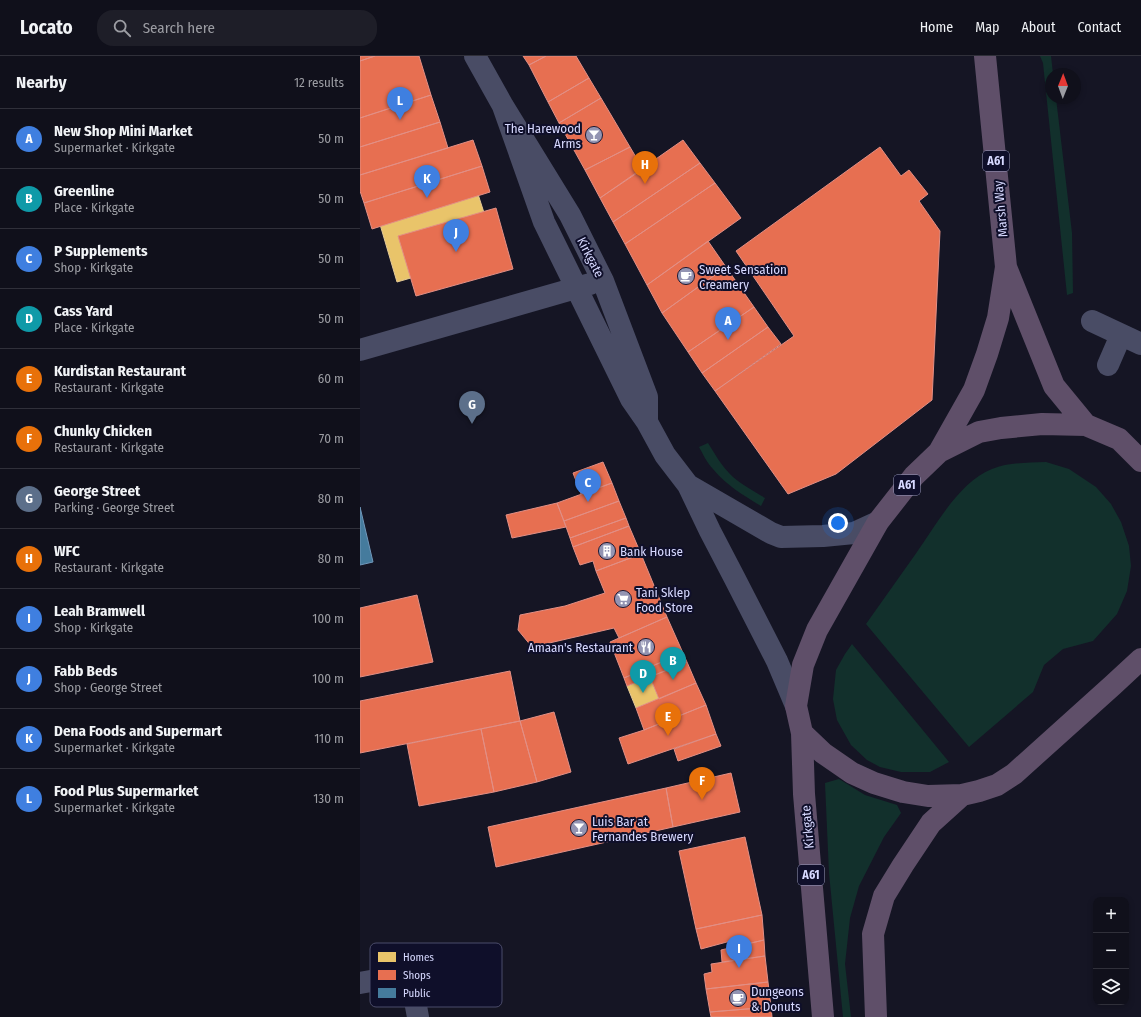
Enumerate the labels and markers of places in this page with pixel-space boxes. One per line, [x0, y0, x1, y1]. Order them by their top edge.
pin: L [387, 87, 413, 120]
place label: The Harewood Arms [505, 121, 581, 151]
bar icon: The Harewood Arms [584, 125, 604, 145]
pin: H [632, 151, 658, 184]
pin: K [414, 165, 440, 198]
pin: J [443, 219, 469, 252]
place label: Sweet Sensation Creamery [699, 262, 787, 292]
cafe icon: Sweet Sensation Creamery [676, 266, 696, 286]
pin: A [715, 307, 741, 340]
pin: G [459, 391, 485, 424]
pin: C [575, 469, 601, 502]
building icon: Bank House [597, 541, 617, 561]
place label: Bank House [620, 544, 683, 559]
place label: Tani Sklep Food Store [636, 585, 693, 615]
supermarket icon: Tani Sklep Food Store [613, 589, 633, 609]
restaurant icon: Amaan's Restaurant [636, 637, 656, 657]
place label: Amaan's Restaurant [528, 640, 634, 655]
pin: B [660, 647, 686, 680]
pin: D [630, 660, 656, 693]
pin: E [655, 703, 681, 736]
pin: F [689, 767, 715, 800]
place label: Luis Bar at Fernandes Brewery [592, 814, 693, 844]
bar icon: Luis Bar at Fernandes Brewery [569, 818, 589, 838]
pin: I [726, 935, 752, 968]
place label: Dungeons & Donuts [751, 984, 804, 1014]
cafe icon: Dungeons & Donuts [728, 988, 748, 1008]

